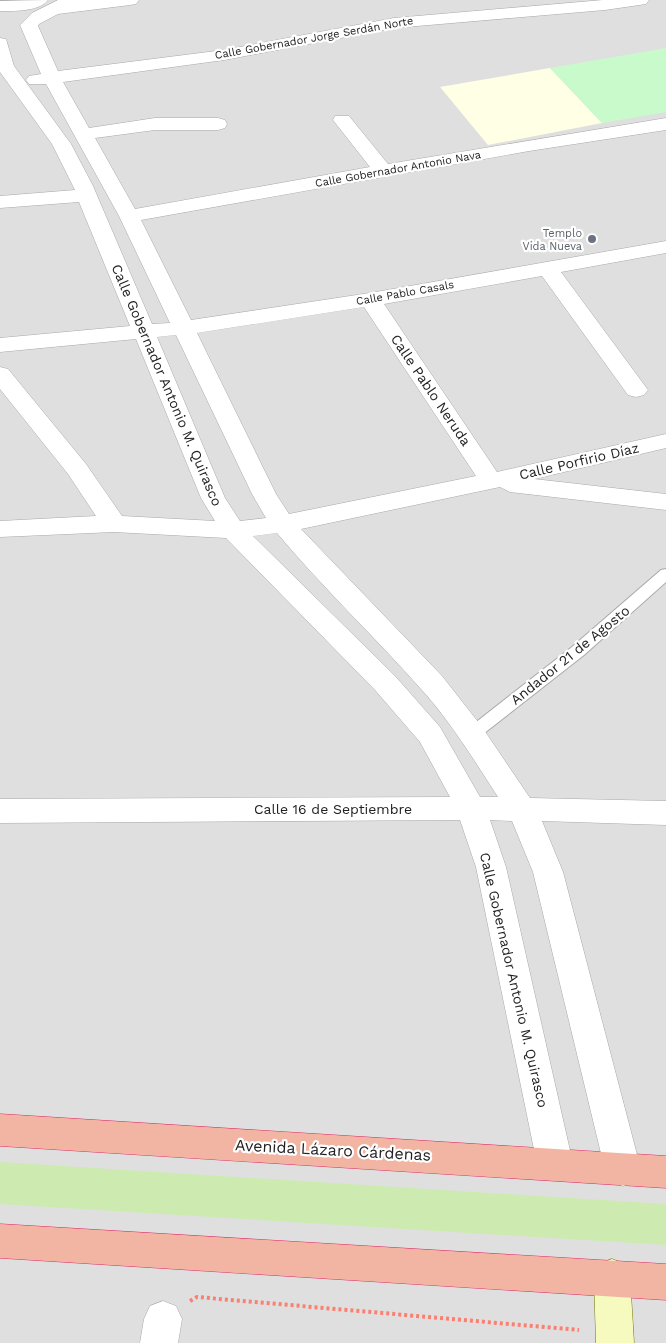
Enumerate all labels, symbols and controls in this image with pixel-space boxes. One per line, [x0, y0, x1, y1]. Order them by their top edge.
street label: Calle Gobernador Jorge Serdán Norte [214, 14, 414, 62]
street label: Calle Gobernador Antonio Nava [314, 148, 482, 190]
place label: Templo Vida Nueva [523, 227, 582, 253]
marker: Templo Vida Nueva [586, 233, 598, 245]
street label: Calle Gobernador Antonio M. Quirasco [109, 262, 225, 508]
street label: Calle Pablo Casals [355, 278, 455, 308]
street label: Calle Pablo Neruda [388, 331, 474, 449]
street label: Calle Porfirio Díaz [518, 439, 640, 483]
street label: Andador 21 de Agosto [507, 602, 633, 708]
street label: Calle 16 de Septiembre [254, 801, 412, 817]
street label: Calle Gobernador Antonio M. Quirasco [477, 851, 551, 1109]
street label: Avenida Lázaro Cárdenas [234, 1135, 432, 1165]

